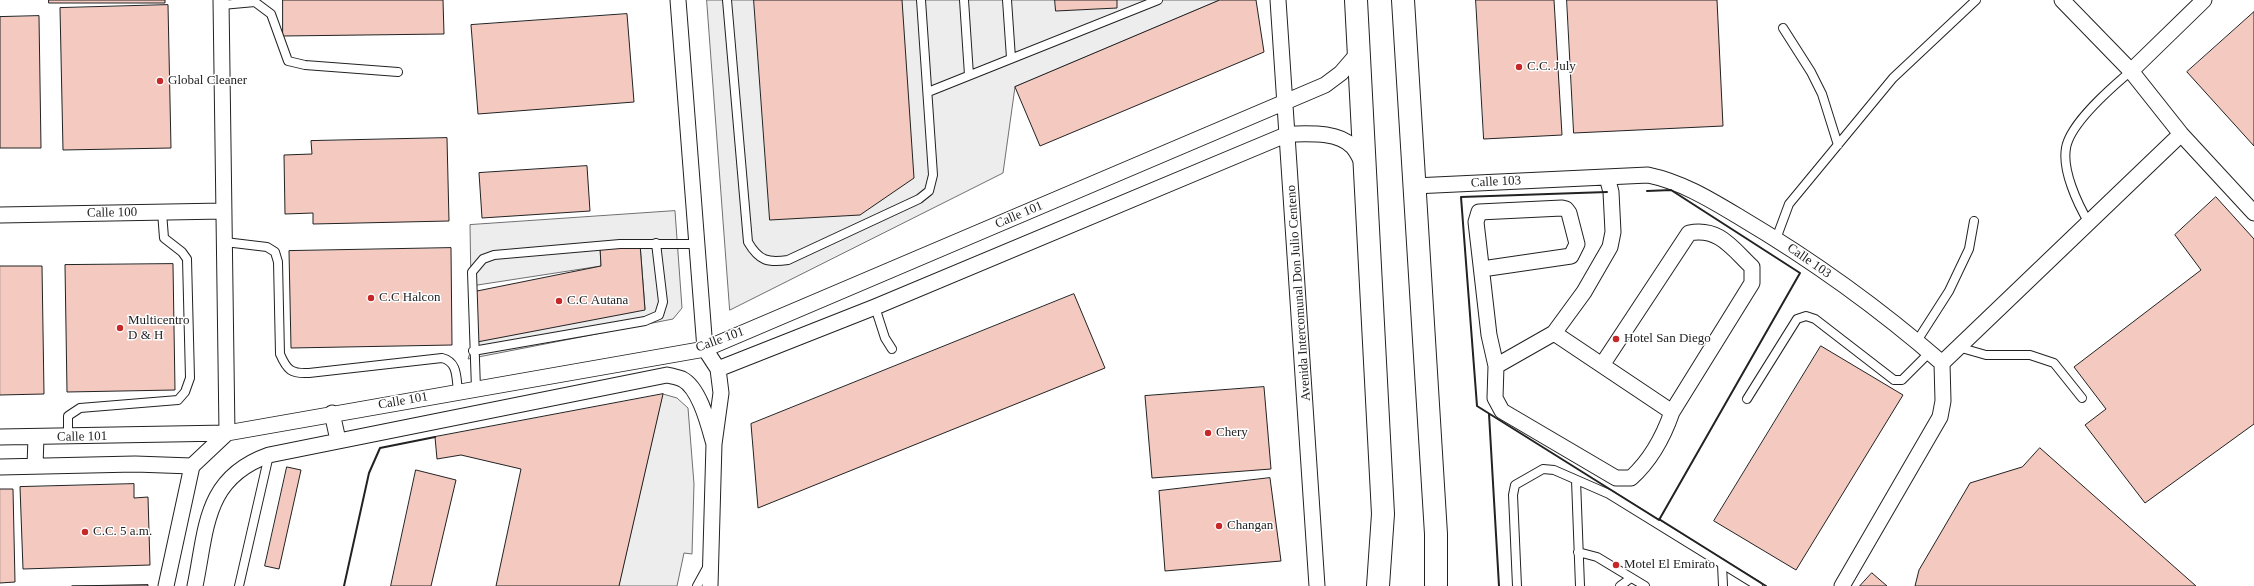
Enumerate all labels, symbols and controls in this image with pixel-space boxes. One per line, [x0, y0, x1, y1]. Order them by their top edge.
place label: C.C. July [1527, 59, 1576, 75]
marker: C.C. July [1514, 62, 1524, 72]
place label: Global Cleaner [168, 73, 247, 89]
marker: Global Cleaner [155, 76, 165, 86]
street label: Calle 103 [1471, 173, 1521, 191]
street label: Avenida Intercomunal Don Julio Centeno [1284, 185, 1314, 401]
street label: Calle 101 [993, 198, 1045, 232]
street label: Calle 100 [87, 205, 137, 221]
street label: Calle 103 [1784, 240, 1834, 282]
place label: C.C Halcon [379, 290, 440, 306]
marker: C.C Halcon [366, 293, 376, 303]
place label: C.C Autana [567, 293, 628, 309]
marker: C.C Autana [554, 296, 564, 306]
place label: Multicentro D & H [128, 313, 189, 344]
marker: Multicentro D & H [115, 323, 125, 333]
street label: Calle 101 [694, 324, 746, 356]
place label: Hotel San Diego [1624, 331, 1711, 347]
marker: Hotel San Diego [1611, 334, 1621, 344]
street label: Calle 101 [377, 389, 429, 413]
place label: Chery [1216, 425, 1248, 441]
marker: Chery [1203, 428, 1213, 438]
street label: Calle 101 [57, 429, 107, 445]
place label: Changan [1227, 518, 1273, 534]
marker: Changan [1214, 521, 1224, 531]
place label: C.C. 5 a.m. [93, 524, 152, 540]
marker: C.C. 5 a.m. [80, 527, 90, 537]
place label: Motel El Emirato [1624, 557, 1715, 573]
marker: Motel El Emirato [1611, 560, 1621, 570]

